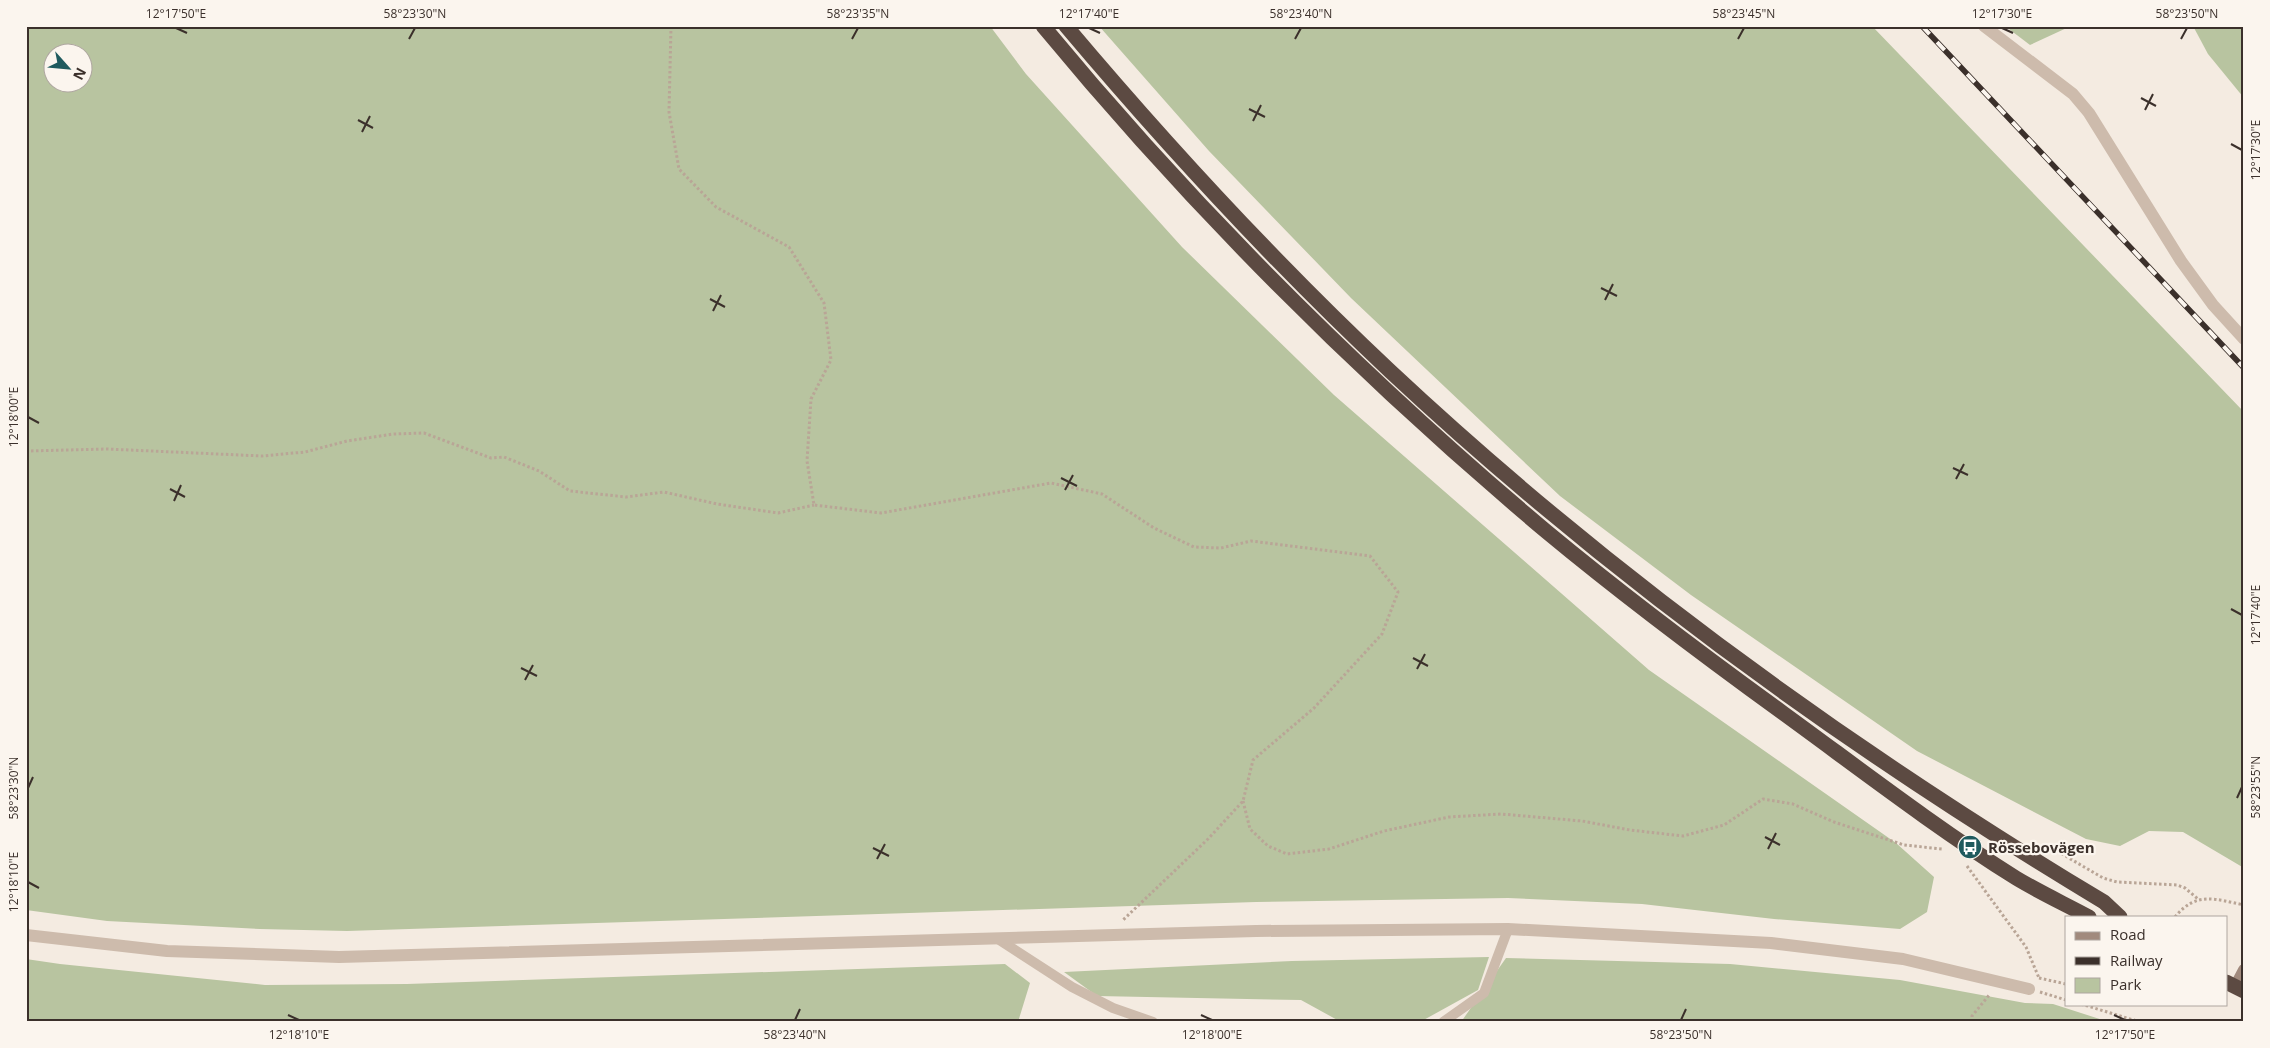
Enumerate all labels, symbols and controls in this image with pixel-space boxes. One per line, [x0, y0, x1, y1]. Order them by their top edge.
text: 12°17'50"E [146, 5, 206, 22]
text: 58°23'30"N [384, 5, 446, 22]
text: 58°23'35"N [827, 5, 889, 22]
text: 12°17'40"E [1059, 5, 1119, 22]
text: 58°23'40"N [1270, 5, 1332, 22]
text: 58°23'45"N [1713, 5, 1775, 22]
text: 12°17'30"E [1972, 5, 2032, 22]
text: 58°23'50"N [2156, 5, 2218, 22]
north arrow [42, 42, 92, 92]
text: N [69, 65, 91, 84]
text: 12°17'30"E [2247, 120, 2264, 180]
text: 12°18'00"E [5, 387, 22, 447]
text: 12°17'40"E [2247, 585, 2264, 645]
text: 58°23'55"N [2247, 756, 2264, 818]
text: 58°23'30"N [5, 757, 22, 819]
bus stop icon: Rössebovägen [1957, 834, 1983, 860]
place label: Rössebovägen [1988, 837, 2095, 857]
text: 12°18'10"E [5, 852, 22, 912]
legend [2065, 916, 2228, 1006]
text: Road [2110, 924, 2146, 944]
text: Railway [2110, 950, 2163, 970]
text: Park [2110, 974, 2141, 994]
text: 12°18'10"E [269, 1026, 329, 1043]
text: 58°23'40"N [764, 1026, 826, 1043]
text: 12°18'00"E [1182, 1026, 1242, 1043]
text: 58°23'50"N [1650, 1026, 1712, 1043]
text: 12°17'50"E [2095, 1026, 2155, 1043]

